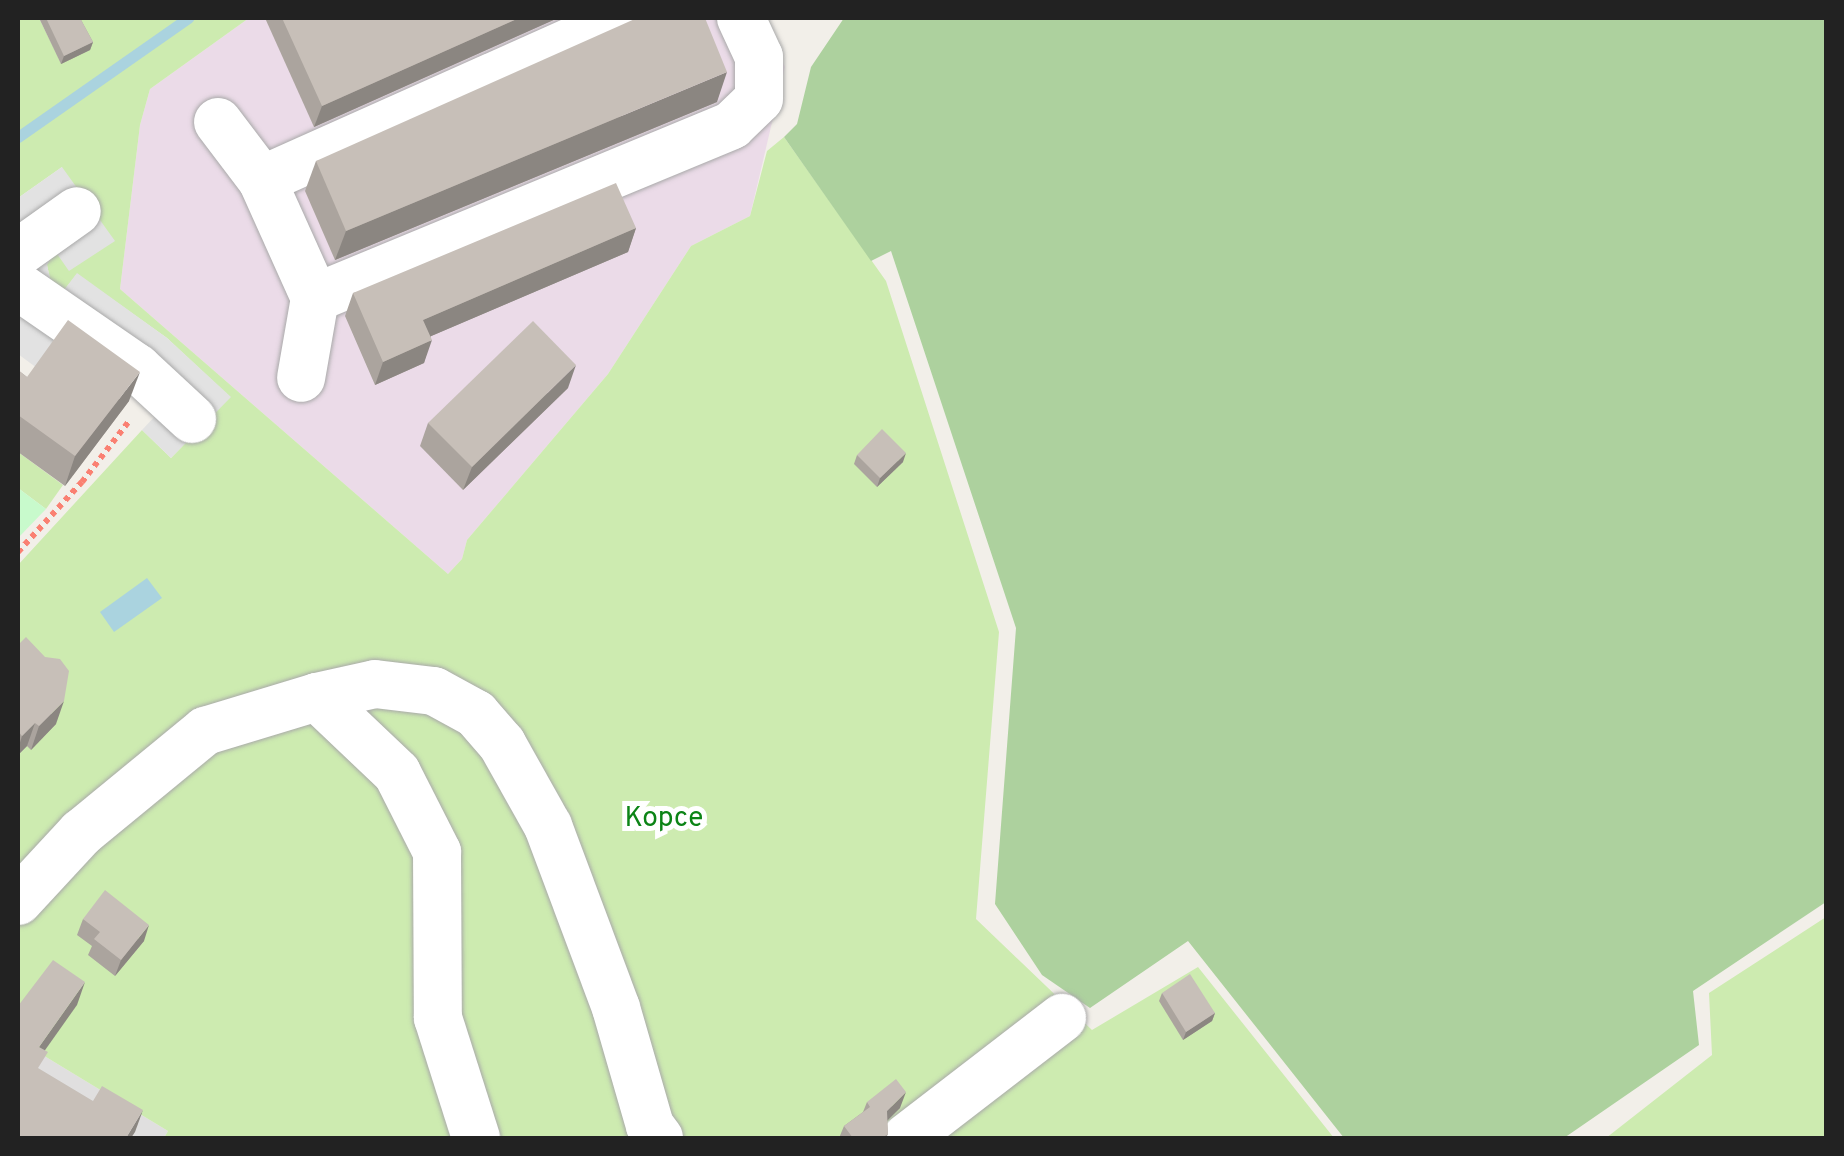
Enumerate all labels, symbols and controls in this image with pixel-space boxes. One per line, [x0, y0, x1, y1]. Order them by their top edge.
park label: Kopce [625, 802, 703, 836]

